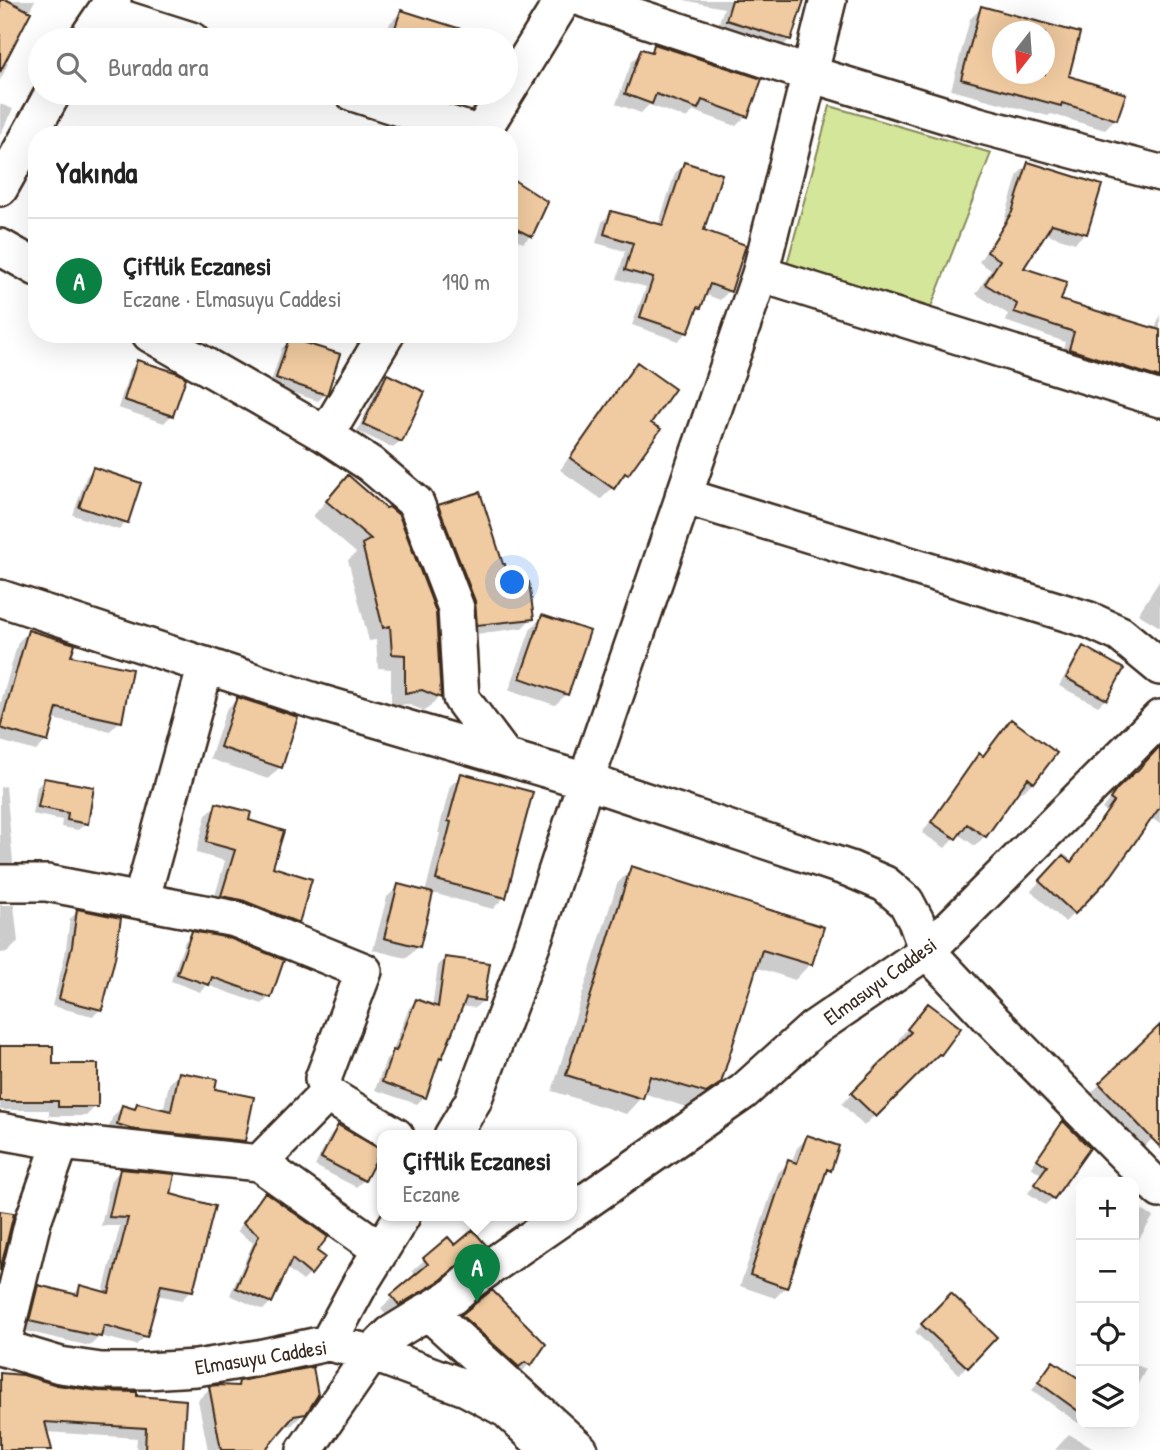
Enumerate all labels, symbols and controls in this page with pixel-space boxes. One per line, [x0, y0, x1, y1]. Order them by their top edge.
north arrow [992, 21, 1055, 84]
search box [28, 28, 518, 105]
icon: search [52, 48, 90, 86]
text: Burada ara [108, 49, 209, 84]
text: Yakında [56, 152, 137, 192]
text: Çiftlik Eczanesi [123, 248, 272, 283]
text: A [73, 266, 85, 297]
text: 190 m [442, 266, 490, 297]
text: Eczane · Elmasuyu Caddesi [123, 283, 342, 314]
your location [495, 565, 529, 599]
street label: Elmasuyu Caddesi [818, 930, 942, 1032]
popup [377, 1130, 577, 1221]
text: Çiftlik Eczanesi [403, 1143, 551, 1178]
map controls [1076, 1177, 1139, 1429]
button: + [1076, 1177, 1139, 1240]
text: Eczane [403, 1178, 460, 1209]
button: − [1076, 1240, 1139, 1303]
pin: A [454, 1244, 500, 1302]
button: locate [1076, 1303, 1139, 1366]
street label: Elmasuyu Caddesi [193, 1332, 329, 1382]
button: layers [1076, 1366, 1139, 1429]

